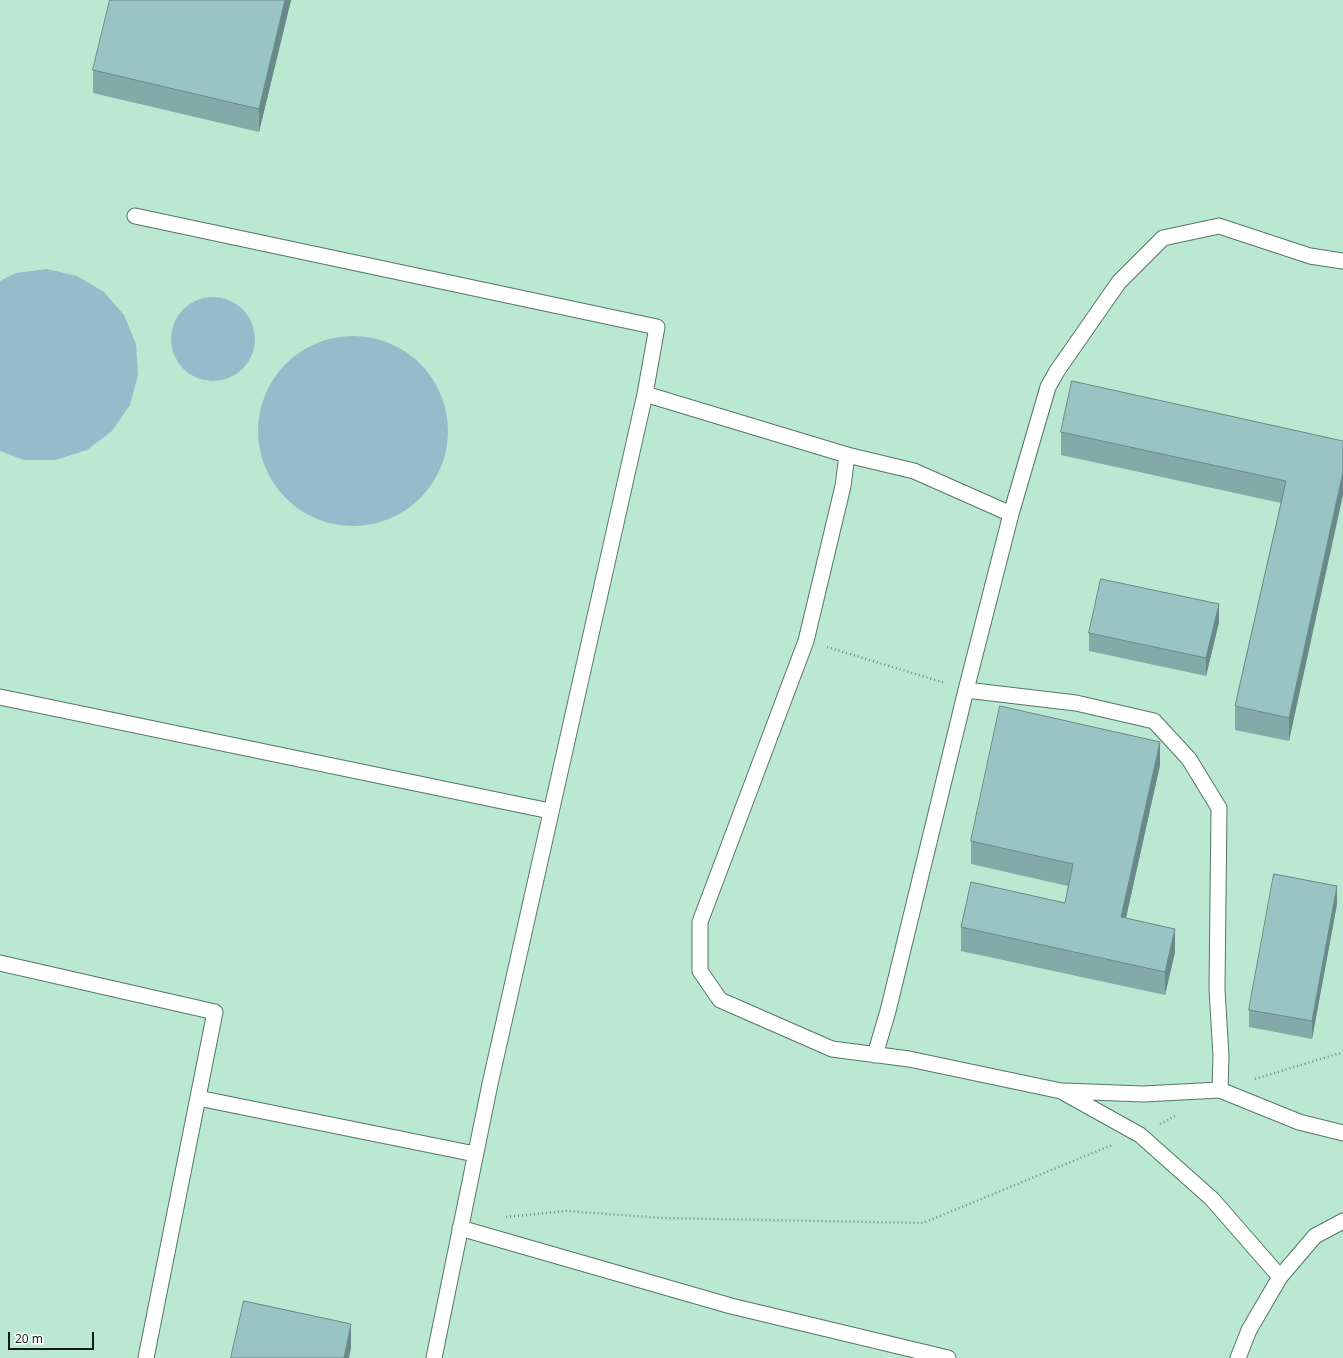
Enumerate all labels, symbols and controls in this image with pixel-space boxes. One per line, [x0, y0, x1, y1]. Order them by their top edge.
scale bar [10, 1324, 96, 1350]
text: 20 m [15, 1330, 43, 1347]

